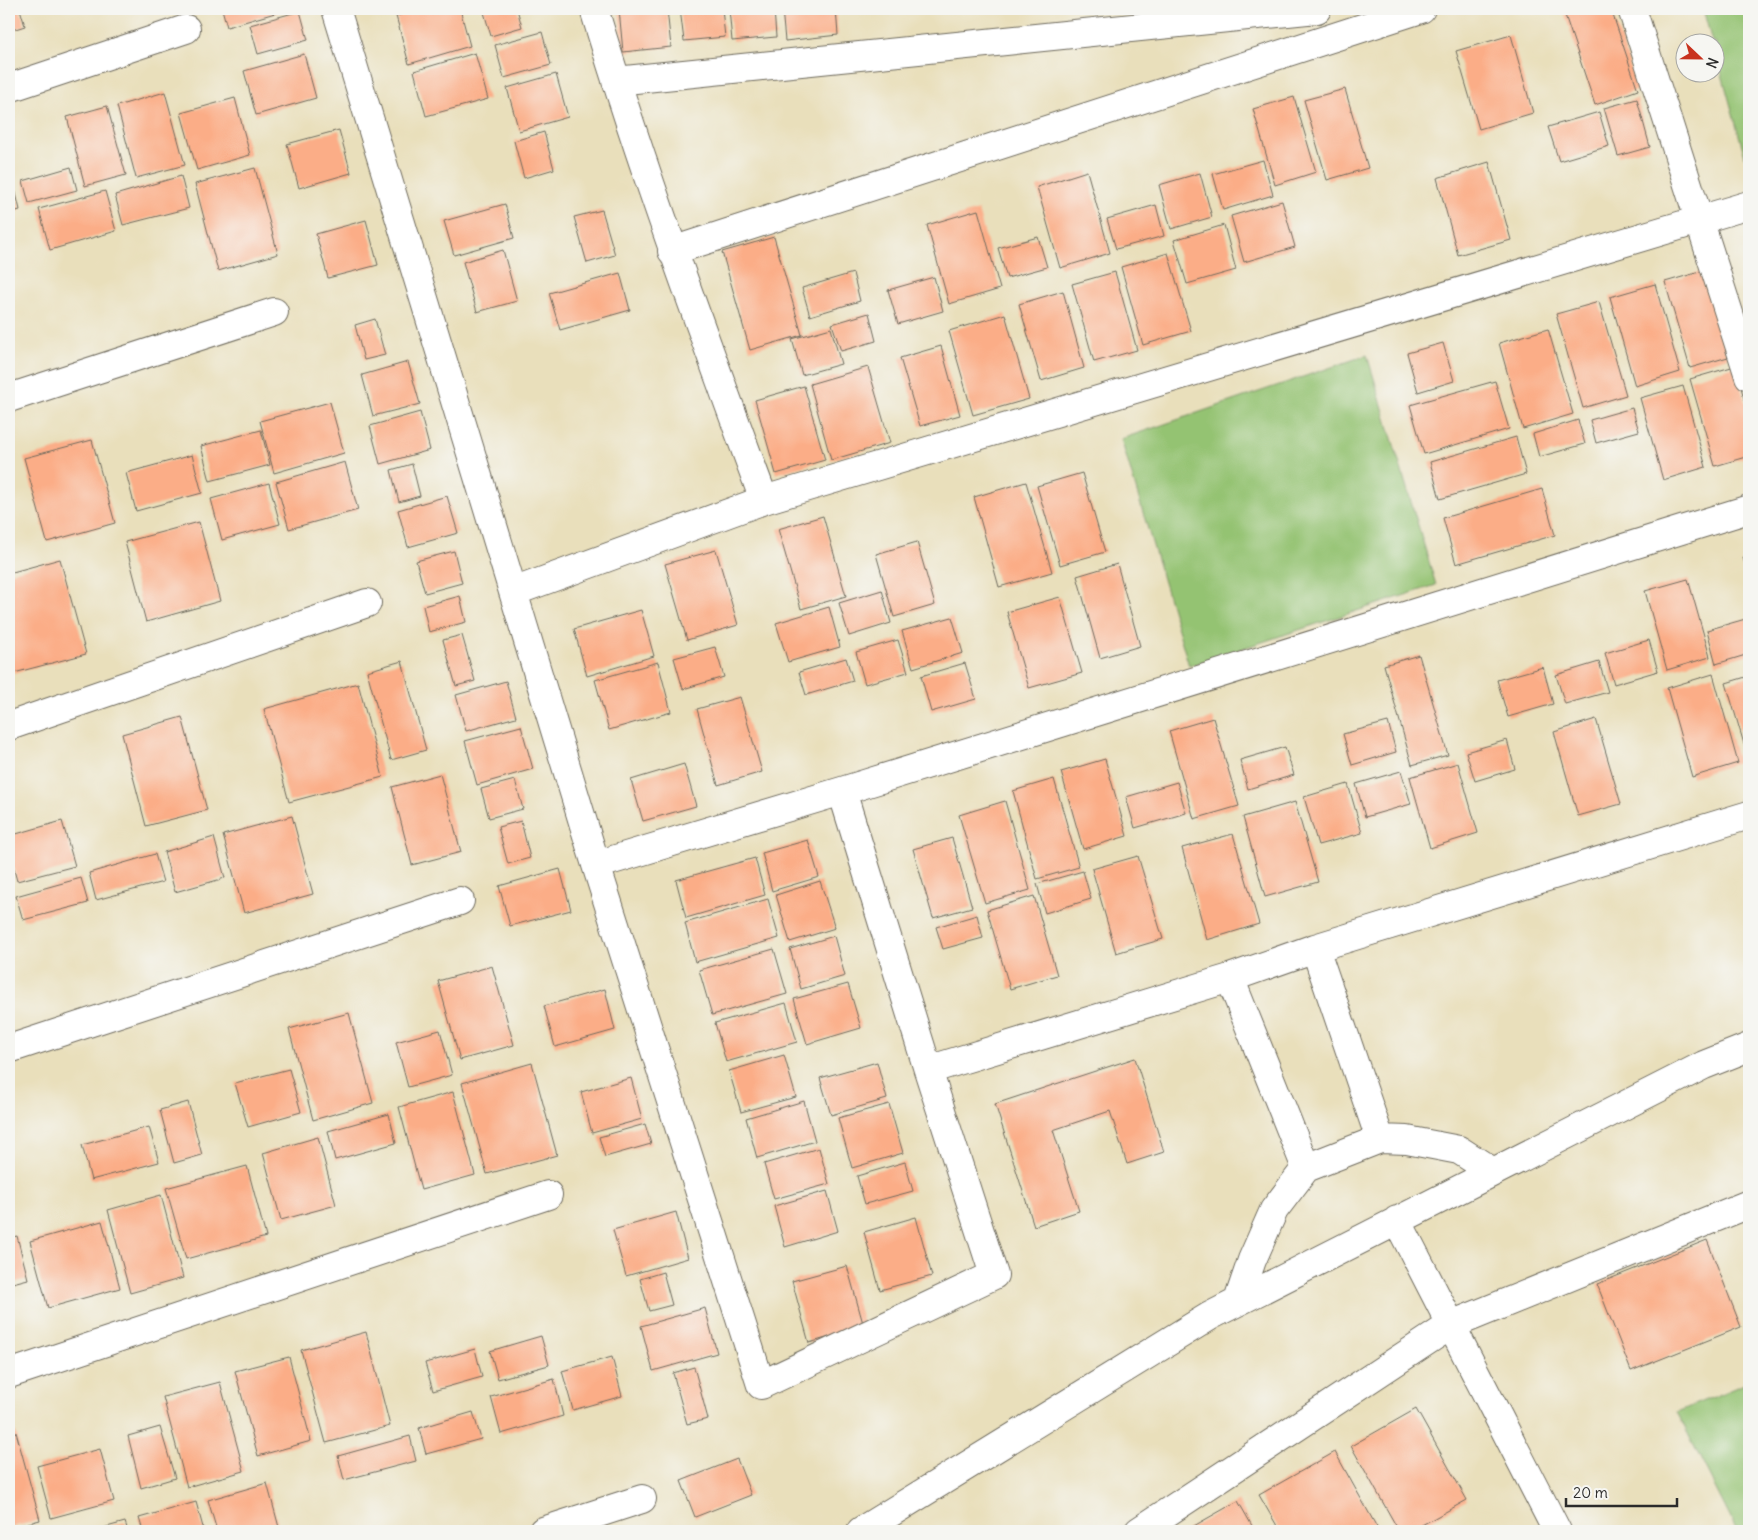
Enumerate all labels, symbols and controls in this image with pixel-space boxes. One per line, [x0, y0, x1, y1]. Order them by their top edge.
north arrow [1676, 32, 1726, 82]
text: N [1702, 55, 1722, 71]
scale bar [1566, 1475, 1677, 1507]
text: 20 m [1573, 1483, 1608, 1502]

